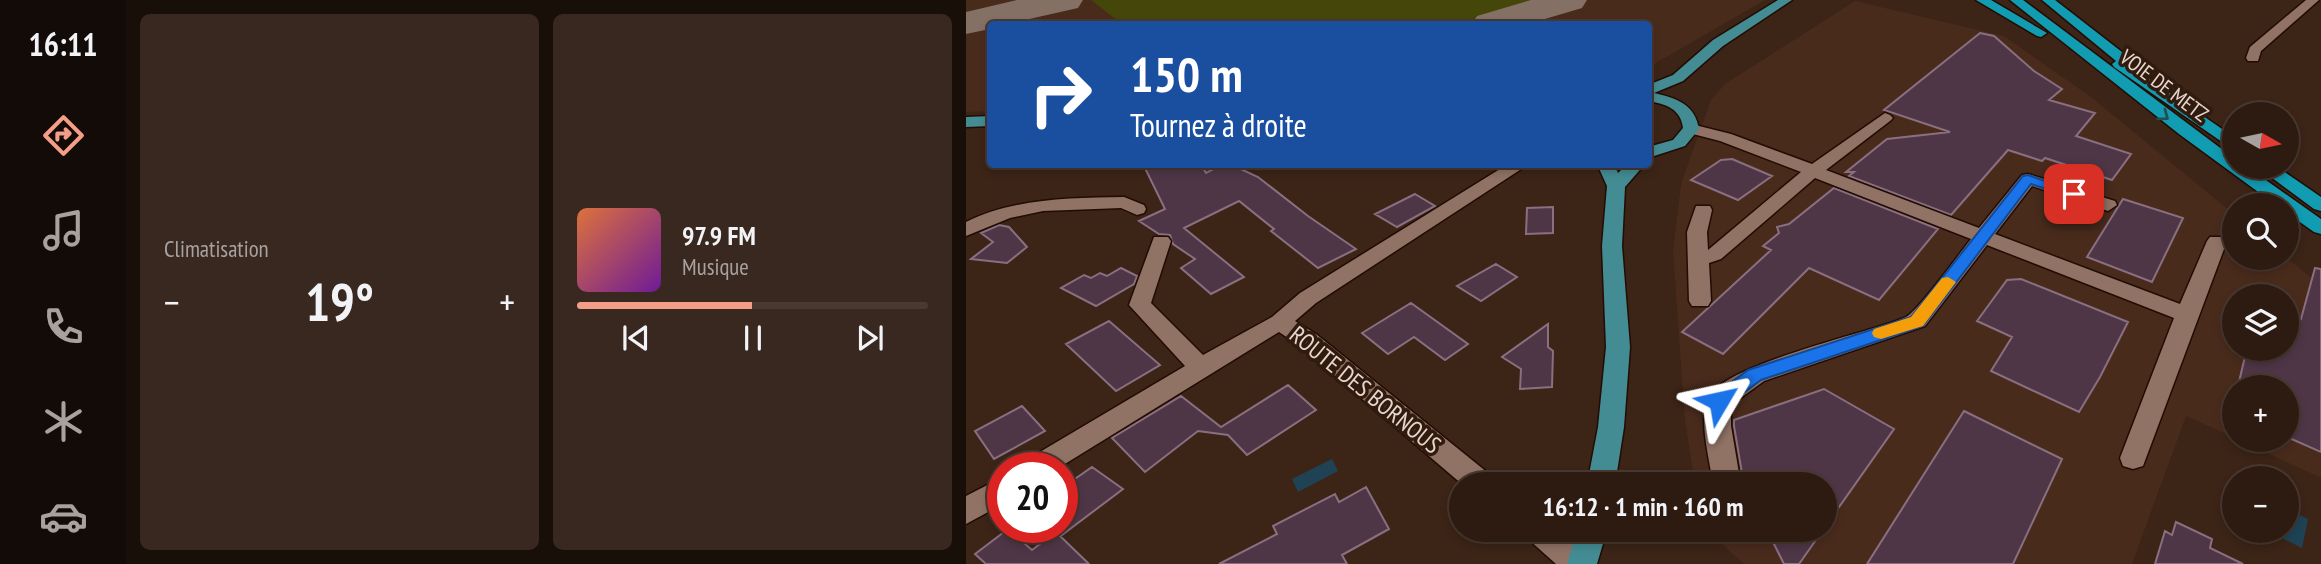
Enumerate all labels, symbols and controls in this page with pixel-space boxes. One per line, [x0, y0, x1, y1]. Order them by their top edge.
text: 16:11 [28, 23, 98, 65]
text: 150 m [1130, 42, 1243, 106]
street label: VOIE DE METZ [2114, 43, 2214, 128]
icon: right [1015, 49, 1106, 140]
north arrow [2222, 102, 2300, 178]
map controls [2222, 102, 2299, 543]
text: Tournez à droite [1130, 104, 1307, 146]
one-way arrow [2156, 107, 2169, 120]
icon: directions [39, 111, 88, 160]
pin [2044, 164, 2104, 224]
icon: arrive [2055, 175, 2093, 213]
button: search [2222, 193, 2299, 270]
icon: music [39, 206, 88, 255]
text: 97.9 FM [682, 219, 756, 252]
text: Climatisation [164, 234, 269, 263]
text: Musique [682, 252, 749, 281]
text: 19° [305, 268, 374, 335]
text: − [164, 277, 180, 326]
text: + [499, 277, 515, 326]
button: layers [2222, 284, 2299, 361]
icon: phone [39, 302, 88, 351]
icon: previous [617, 319, 655, 357]
icon: pause [734, 319, 772, 357]
icon: next [851, 319, 889, 357]
street label: ROUTE DES BORNOUS [1283, 319, 1447, 460]
position arrow [1682, 364, 1756, 438]
button: + [2222, 375, 2299, 452]
icon: climate [39, 397, 88, 446]
speed limit sign: 20 [987, 452, 1078, 543]
button: − [2222, 466, 2299, 543]
text: 16:12 · 1 min · 160 m [1543, 490, 1743, 523]
icon: car [39, 492, 88, 541]

